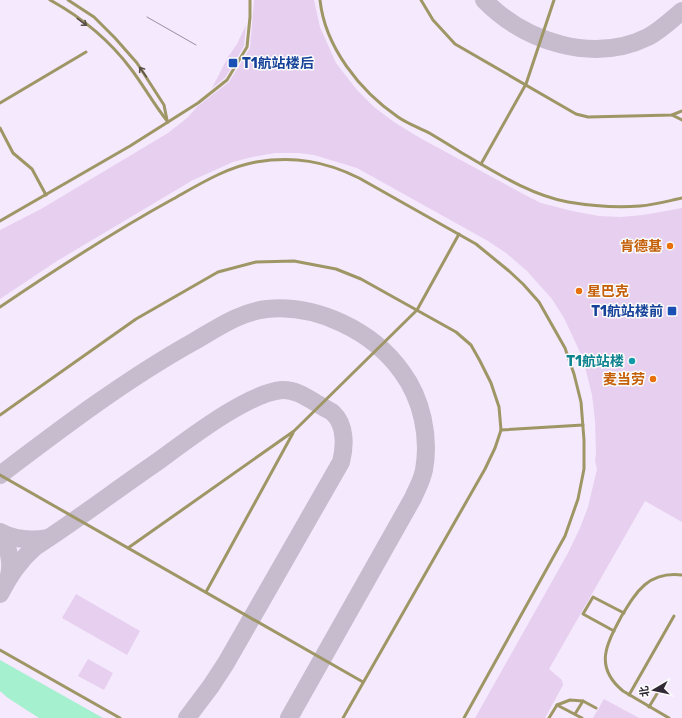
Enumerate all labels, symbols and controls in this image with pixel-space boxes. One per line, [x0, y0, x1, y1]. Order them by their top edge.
one-way arrow [77, 17, 88, 26]
place label: T1航站楼后 [242, 55, 314, 72]
marker: T1航站楼后 [227, 57, 239, 69]
one-way arrow [139, 67, 147, 78]
place label: 肯德基 [620, 238, 662, 255]
marker: 肯德基 [665, 241, 675, 251]
place label: 星巴克 [587, 283, 629, 300]
marker: 星巴克 [574, 286, 584, 296]
place label: T1航站楼前 [591, 303, 663, 320]
marker: T1航站楼前 [666, 305, 678, 317]
place label: T1航站楼 [566, 353, 624, 370]
marker: T1航站楼 [627, 356, 637, 366]
place label: 麦当劳 [603, 371, 645, 388]
marker: 麦当劳 [648, 374, 658, 384]
north arrow [634, 670, 674, 710]
text: 北 [637, 685, 652, 698]

